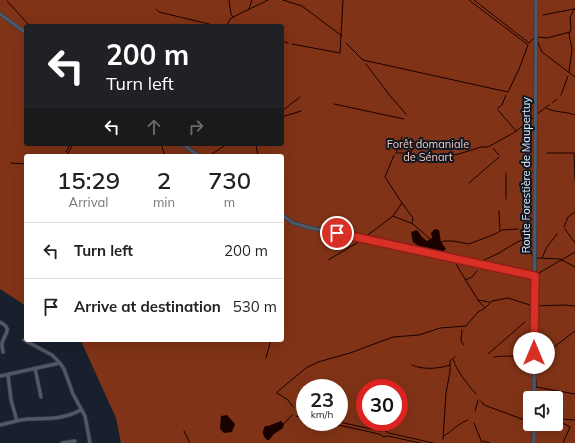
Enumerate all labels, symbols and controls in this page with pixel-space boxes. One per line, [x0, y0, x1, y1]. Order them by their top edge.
text: 200 m [106, 37, 189, 72]
icon: left [40, 40, 92, 92]
text: Turn left [106, 72, 174, 95]
street label: Route Forestière de Maupertuy [519, 97, 533, 253]
icon: left [101, 116, 123, 138]
icon: ahead [143, 116, 165, 138]
icon: right [185, 116, 207, 138]
park label: Forêt domaniale de Sénart [387, 137, 469, 164]
text: 15:29 [57, 165, 120, 195]
text: 2 [157, 165, 171, 195]
text: 730 [208, 165, 251, 195]
text: Arrival [69, 194, 108, 210]
text: min [153, 194, 175, 210]
text: m [224, 194, 235, 210]
pin [320, 216, 354, 250]
icon: arrive [326, 222, 348, 244]
icon: left [40, 240, 62, 262]
text: Turn left [74, 241, 133, 260]
text: 200 m [224, 241, 268, 260]
icon: arrive [40, 296, 62, 318]
text: Arrive at destination [74, 297, 221, 316]
text: 530 m [233, 297, 277, 316]
position arrow [513, 332, 555, 374]
speed limit sign: 30 [356, 379, 408, 431]
text: 23 [310, 387, 334, 412]
map controls [523, 391, 563, 431]
button: sound [523, 391, 563, 431]
text: km/h [311, 408, 333, 421]

